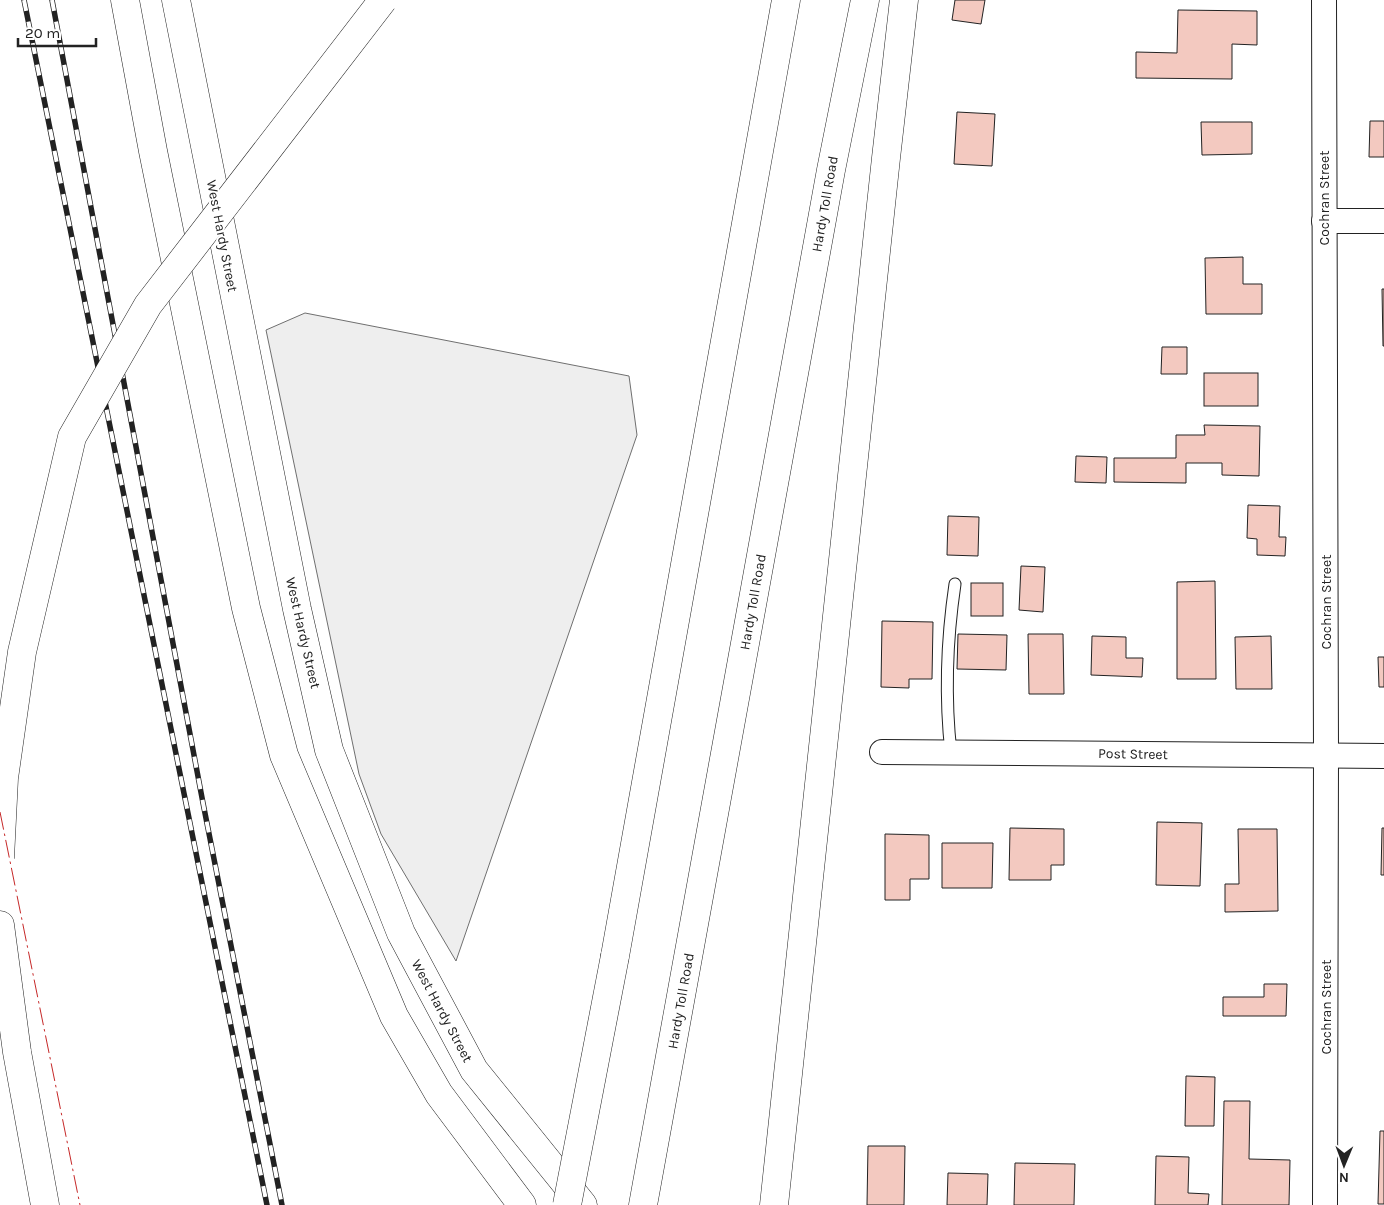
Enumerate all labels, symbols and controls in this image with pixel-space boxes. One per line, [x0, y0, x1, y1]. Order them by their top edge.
scale bar [18, 15, 95, 47]
text: 20 m [25, 24, 60, 42]
street label: Cochran Street [1316, 151, 1333, 245]
street label: Hardy Toll Road [808, 155, 842, 253]
street label: West Hardy Street [203, 178, 241, 294]
street label: Hardy Toll Road [736, 553, 770, 651]
street label: Cochran Street [1318, 555, 1335, 649]
street label: West Hardy Street [282, 576, 324, 690]
street label: Post Street [1098, 745, 1168, 763]
street label: Hardy Toll Road [664, 952, 698, 1050]
street label: West Hardy Street [408, 957, 476, 1065]
street label: Cochran Street [1318, 960, 1335, 1054]
north arrow [1319, 1140, 1369, 1190]
text: N [1339, 1169, 1349, 1186]

